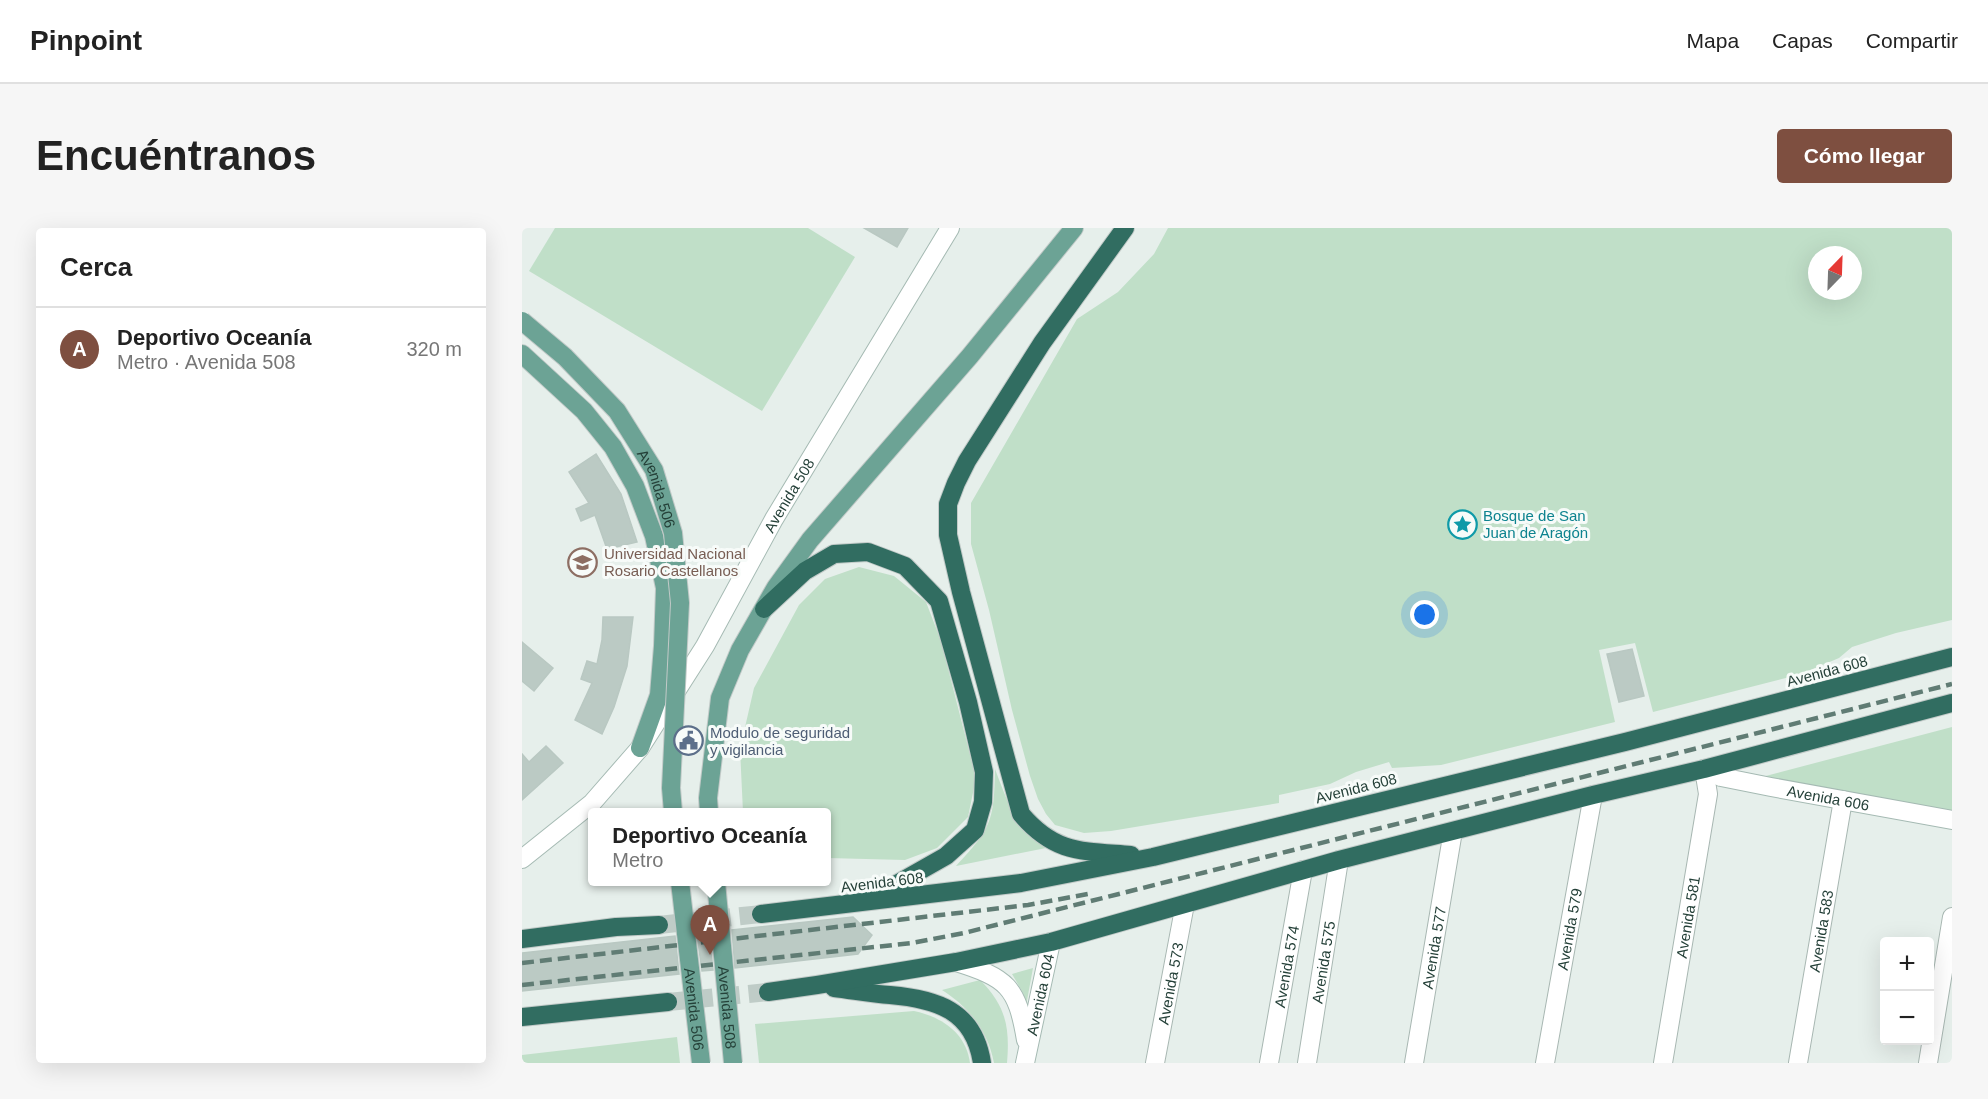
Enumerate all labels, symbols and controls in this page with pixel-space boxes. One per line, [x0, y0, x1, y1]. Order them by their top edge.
text: Pinpoint [30, 25, 142, 56]
text: Mapa [1687, 29, 1739, 52]
text: Capas [1772, 29, 1833, 52]
text: Compartir [1866, 29, 1958, 52]
button: Cómo llegar [1777, 129, 1952, 183]
text: Encuéntranos [36, 132, 316, 179]
north arrow [1808, 246, 1862, 300]
text: Cerca [60, 252, 132, 282]
text: Deportivo Oceanía [117, 325, 311, 350]
text: A [72, 338, 87, 360]
text: 320 m [406, 338, 462, 360]
text: Metro · Avenida 508 [117, 351, 296, 373]
street label: Avenida 506 [634, 446, 679, 530]
street label: Avenida 508 [760, 455, 817, 535]
place label: Bosque de San Juan de Aragón [1483, 507, 1588, 541]
place icon: Bosque de San Juan de Aragón [1446, 508, 1478, 540]
place label: Universidad Nacional Rosario Castellanos [604, 545, 746, 579]
school or university icon: Universidad Nacional Rosario Castellanos [567, 546, 599, 578]
your location [1410, 600, 1439, 629]
street label: Avenida 608 [1785, 652, 1869, 690]
place label: Modulo de seguridad y vigilancia [710, 724, 850, 758]
public building icon: Modulo de seguridad y vigilancia [673, 725, 705, 757]
street label: Avenida 608 [1314, 770, 1398, 806]
street label: Avenida 606 [1786, 782, 1871, 813]
popup [588, 808, 831, 886]
text: Deportivo Oceanía [612, 823, 807, 848]
text: Metro [612, 849, 663, 871]
street label: Avenida 608 [840, 868, 924, 896]
street label: Avenida 581 [1672, 875, 1703, 959]
street label: Avenida 579 [1553, 887, 1585, 972]
street label: Avenida 583 [1805, 889, 1836, 973]
street label: Avenida 577 [1418, 905, 1449, 990]
pin: A [690, 906, 729, 955]
street label: Avenida 575 [1308, 920, 1338, 1005]
street label: Avenida 574 [1270, 924, 1302, 1009]
map controls [1880, 937, 1934, 1045]
button: + [1880, 937, 1934, 991]
street label: Avenida 573 [1154, 941, 1186, 1026]
street label: Avenida 604 [1023, 952, 1057, 1037]
street label: Avenida 508 [715, 965, 740, 1050]
street label: Avenida 506 [682, 967, 708, 1051]
button: − [1880, 991, 1934, 1045]

